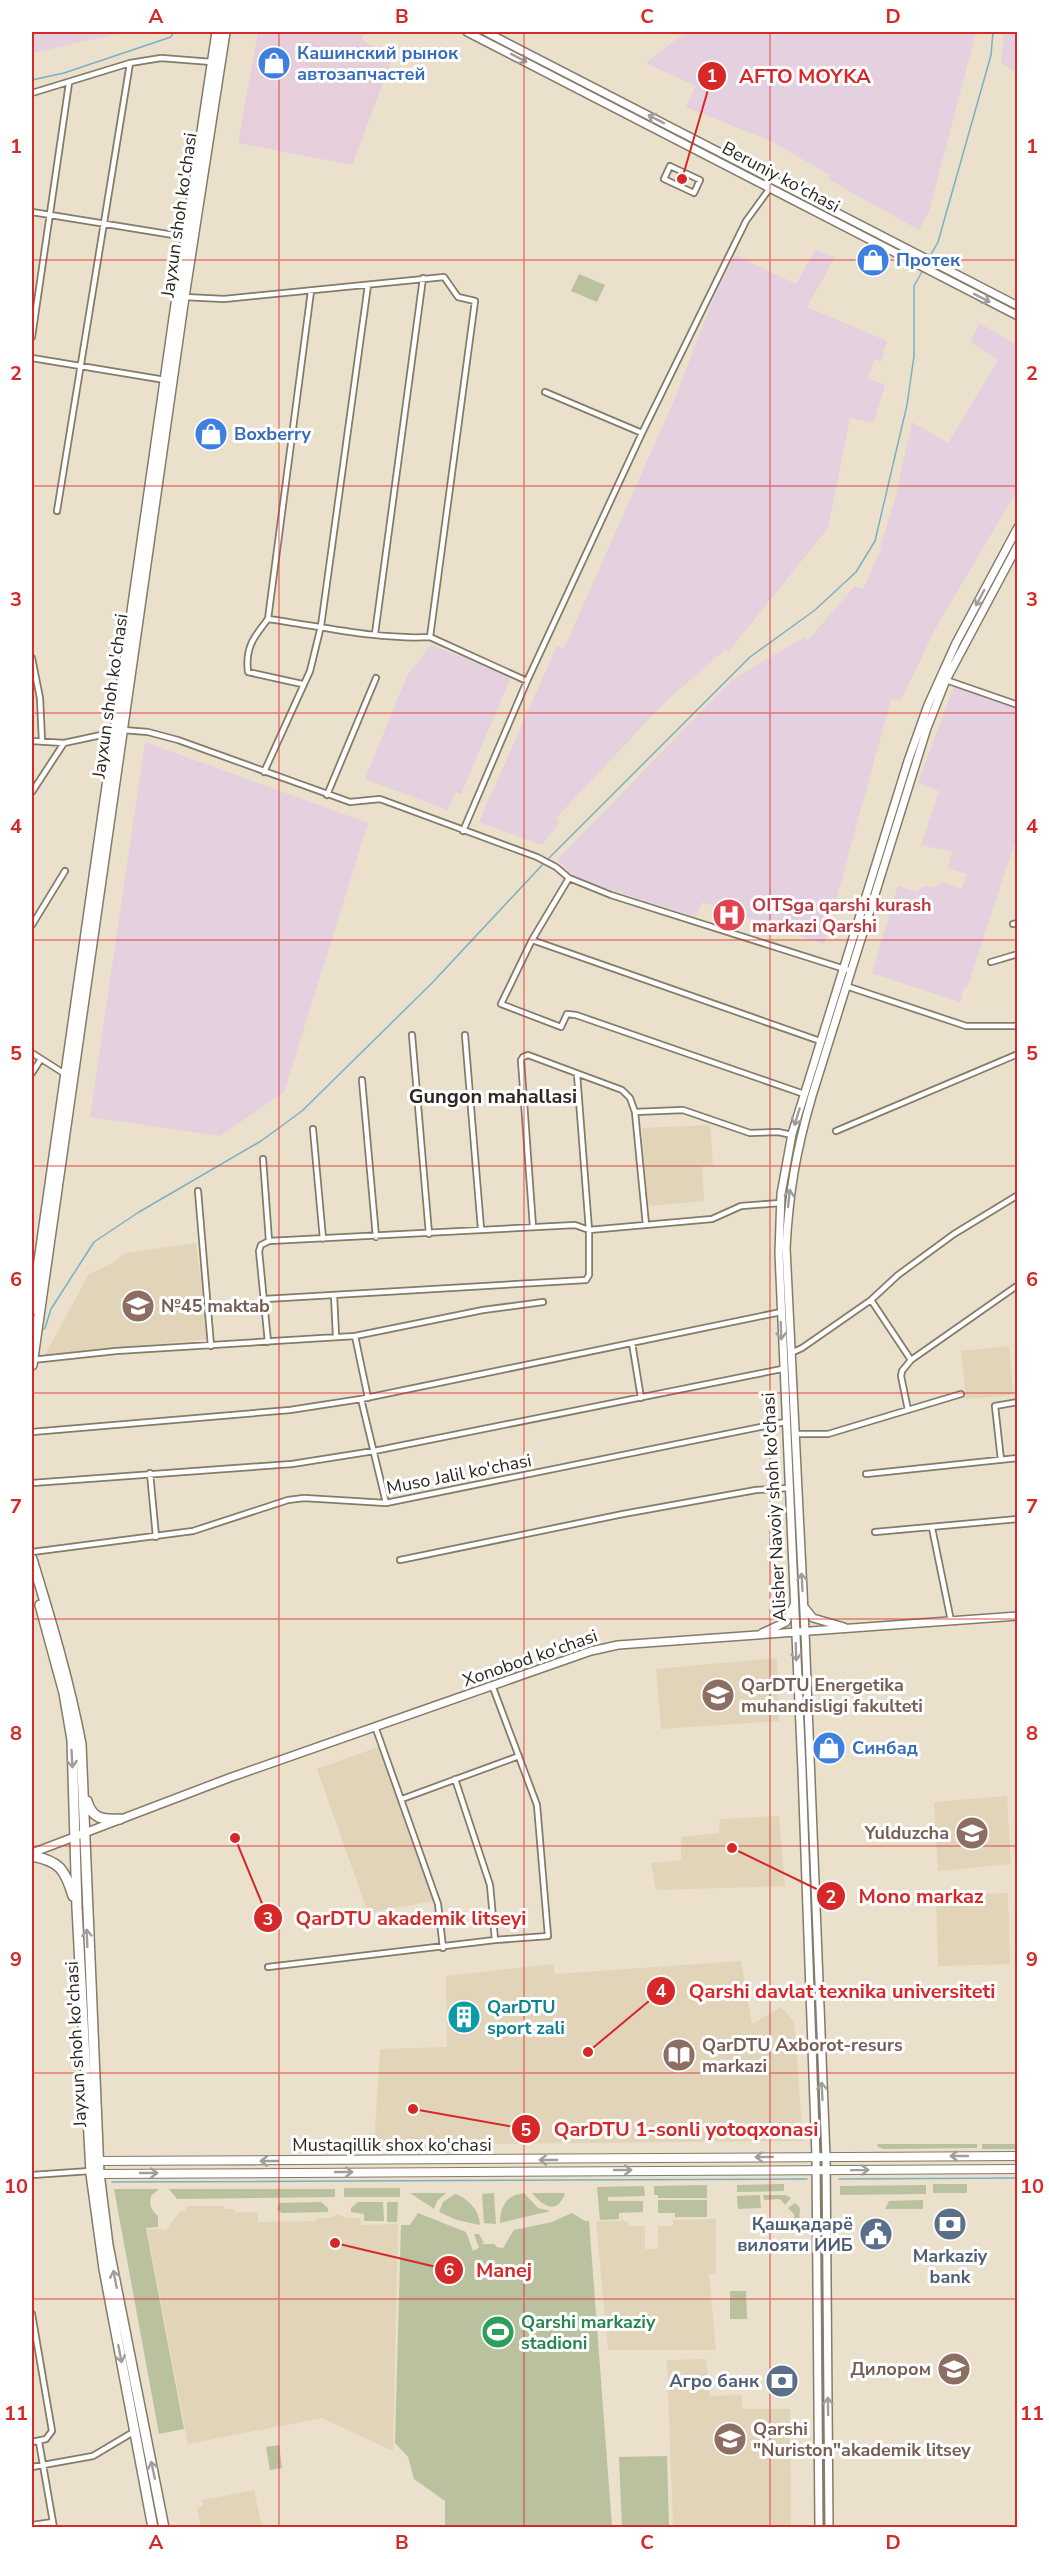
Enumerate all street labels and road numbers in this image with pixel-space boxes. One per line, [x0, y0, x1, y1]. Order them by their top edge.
street label: Jayxun shoh ko'chasi [155, 131, 202, 300]
street label: Beruniy ko'chasi [718, 136, 844, 218]
street label: Jayxun shoh ko'chasi [86, 612, 133, 781]
street label: Alisher Navoiy shoh ko'chasi [756, 1392, 792, 1622]
street label: Muso Jalil ko'chasi [384, 1448, 534, 1500]
street label: Xonobod ko'chasi [459, 1624, 601, 1692]
street label: Jayxun shoh ko'chasi [60, 1960, 92, 2129]
street label: Mustaqillik shox ko'chasi [292, 2133, 492, 2157]

